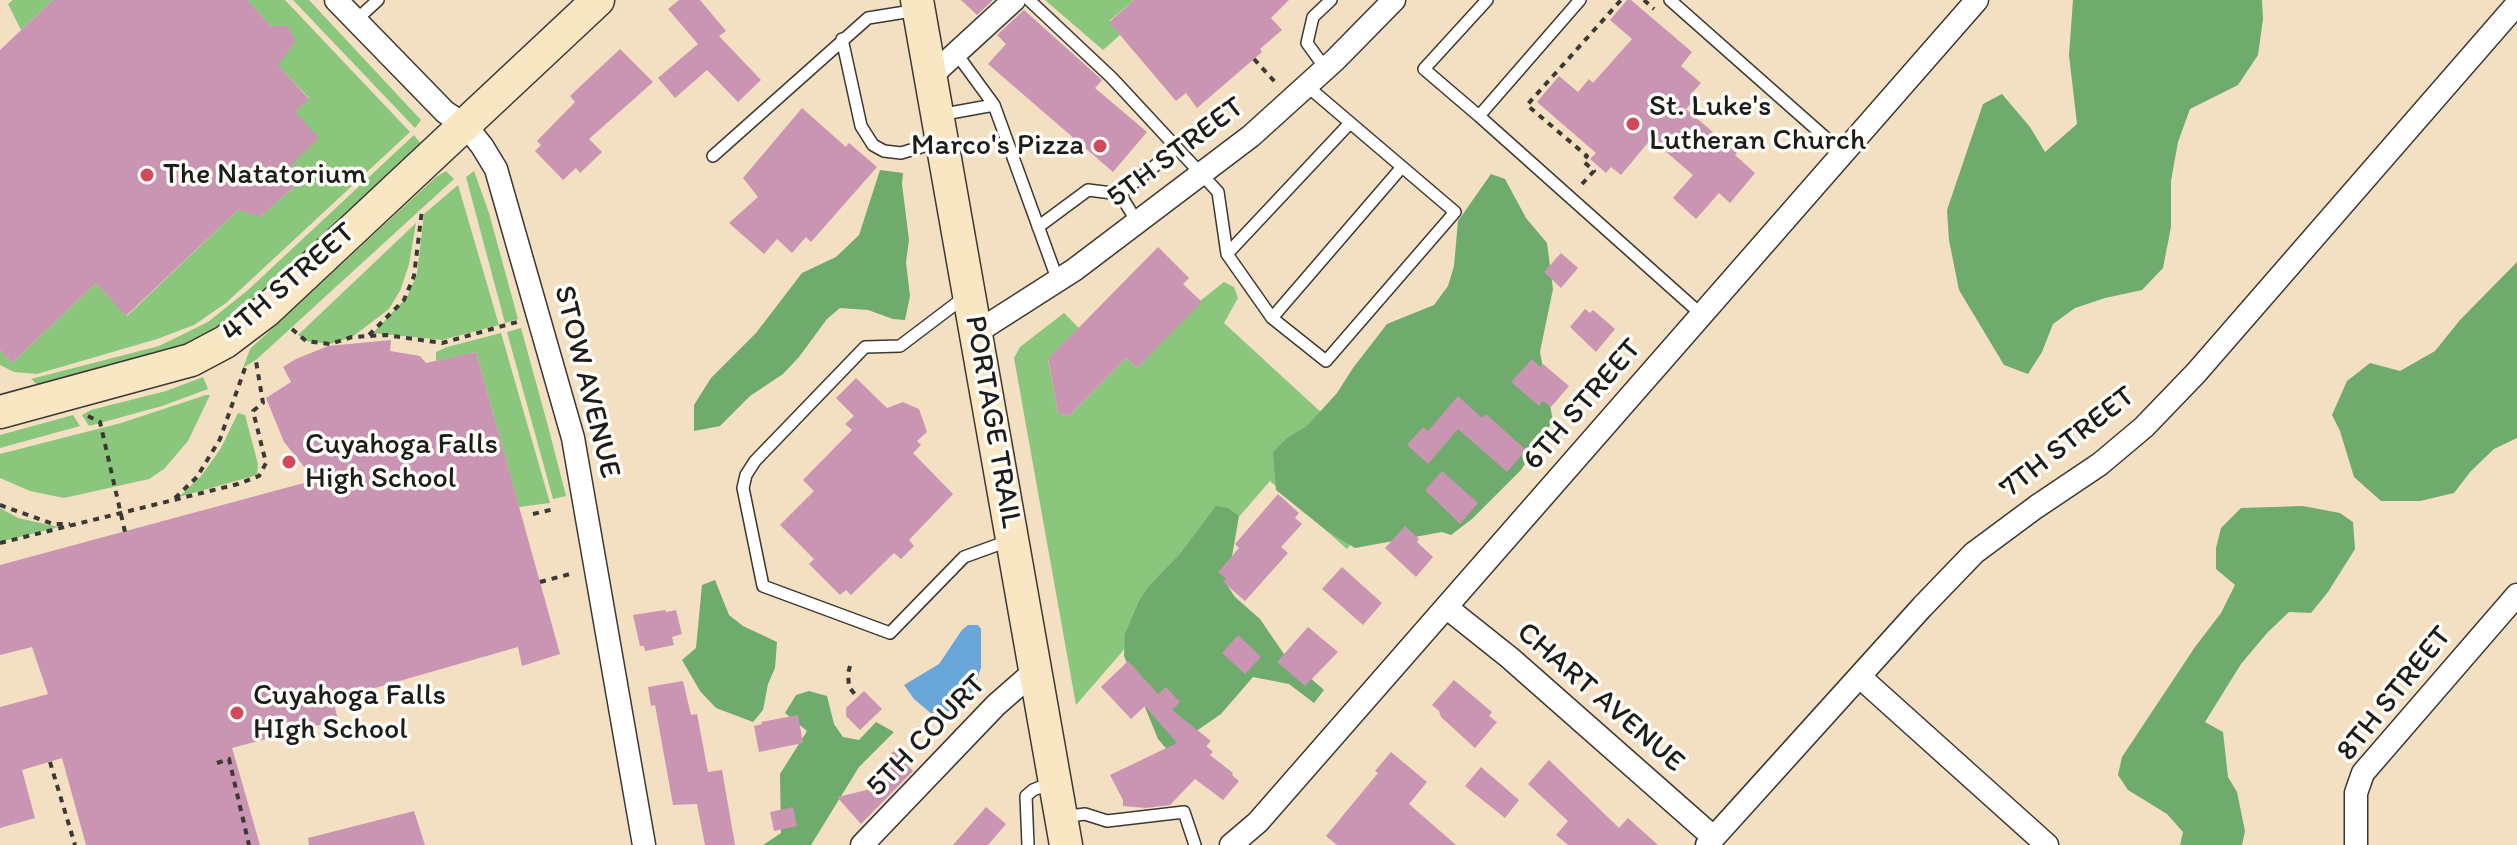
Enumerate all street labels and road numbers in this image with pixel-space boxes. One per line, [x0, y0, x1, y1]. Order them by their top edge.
street label: 5TH STREET [1100, 90, 1252, 216]
street label: 4TH STREET [215, 215, 363, 351]
street label: STOW AVENUE [545, 282, 627, 482]
street label: PORTAGE TRAIL [956, 313, 1028, 531]
street label: 6TH STREET [1516, 332, 1650, 478]
street label: 7TH STREET [1993, 379, 2143, 507]
street label: CHART AVENUE [1509, 615, 1691, 781]
street label: 8TH STREET [2330, 619, 2460, 769]
street label: 5TH COURT [860, 667, 994, 805]

